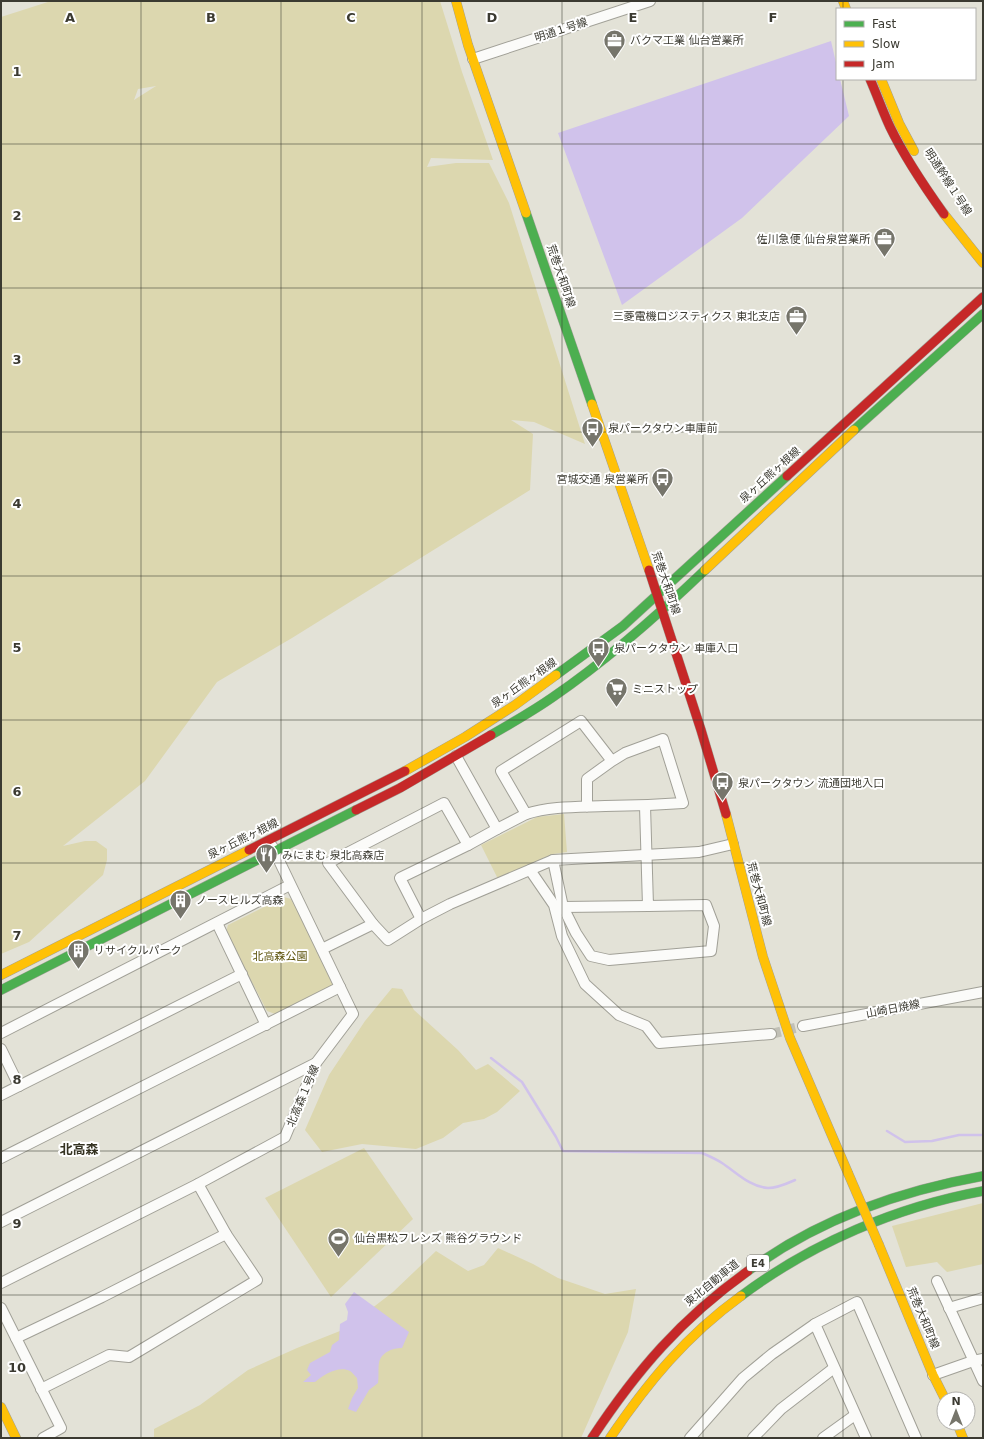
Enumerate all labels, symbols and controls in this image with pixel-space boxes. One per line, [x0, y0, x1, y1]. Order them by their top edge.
legend [836, 8, 976, 80]
text: A [65, 10, 75, 25]
text: B [206, 10, 216, 25]
text: C [346, 10, 356, 25]
text: D [487, 10, 498, 25]
text: E [629, 10, 637, 25]
text: F [769, 10, 777, 25]
street label: 明通１号線 [533, 15, 589, 45]
text: Fast [872, 17, 896, 31]
office icon: バクマ工業 仙台営業所 [601, 27, 627, 60]
place label: バクマ工業 仙台営業所 [630, 34, 744, 47]
text: Slow [872, 37, 900, 51]
text: Jam [871, 57, 895, 71]
text: 1 [12, 64, 22, 79]
street label: 明通幹線１号線 [922, 146, 974, 218]
text: 2 [12, 208, 22, 223]
office icon: 佐川急便 仙台泉営業所 [872, 226, 898, 259]
place label: 佐川急便 仙台泉営業所 [757, 233, 871, 246]
street label: 荒巻大和町線 [544, 243, 578, 309]
office icon: 三菱電機ロジスティクス 東北支店 [783, 303, 809, 336]
place label: 三菱電機ロジスティクス 東北支店 [612, 310, 780, 323]
text: 3 [12, 352, 22, 367]
bus stop icon: 泉パークタウン車庫前 [580, 415, 606, 448]
place label: 泉パークタウン車庫前 [608, 422, 718, 435]
street label: 泉ヶ丘熊ヶ根線 [737, 444, 803, 506]
bus stop icon: 宮城交通 泉営業所 [650, 466, 676, 499]
place label: 宮城交通 泉営業所 [557, 473, 649, 486]
text: 4 [12, 496, 22, 511]
street label: 荒巻大和町線 [649, 550, 683, 616]
bus stop icon: 泉パークタウン 車庫入口 [585, 635, 611, 668]
text: 5 [12, 640, 22, 655]
place label: 泉パークタウン 車庫入口 [614, 642, 738, 655]
street label: 泉ヶ丘熊ヶ根線 [489, 656, 559, 710]
supermarket icon: ミニストップ [604, 676, 630, 709]
place label: ミニストップ [632, 683, 698, 696]
bus stop icon: 泉パークタウン 流通団地入口 [709, 770, 735, 803]
place label: 泉パークタウン 流通団地入口 [738, 777, 884, 790]
text: 6 [12, 784, 22, 799]
street label: 泉ヶ丘熊ヶ根線 [206, 816, 280, 862]
restaurant icon: みにまむ 泉北高森店 [254, 842, 280, 875]
place label: みにまむ 泉北高森店 [282, 849, 385, 862]
street label: 荒巻大和町線 [744, 860, 774, 928]
building icon: ノースヒルズ高森 [167, 887, 193, 920]
place label: ノースヒルズ高森 [196, 894, 283, 907]
text: 7 [12, 928, 22, 943]
building icon: リサイクルパーク [66, 937, 92, 970]
place label: リサイクルパーク [94, 944, 181, 957]
park label: 北高森公園 [253, 950, 308, 963]
street label: 山崎日焼線 [865, 997, 921, 1021]
street label: 北高森１号線 [284, 1063, 322, 1129]
text: 8 [12, 1072, 22, 1087]
district label: 北高森 [59, 1142, 99, 1157]
text: 9 [12, 1216, 22, 1231]
sports icon: 仙台黒松フレンズ 熊谷グラウンド [326, 1225, 352, 1258]
place label: 仙台黒松フレンズ 熊谷グラウンド [354, 1232, 522, 1245]
road number: E4 [747, 1255, 769, 1271]
street label: 東北自動車道 [682, 1257, 742, 1309]
street label: 荒巻大和町線 [904, 1285, 942, 1351]
text: 10 [8, 1360, 26, 1375]
north arrow [936, 1391, 976, 1431]
text: N [951, 1395, 961, 1408]

